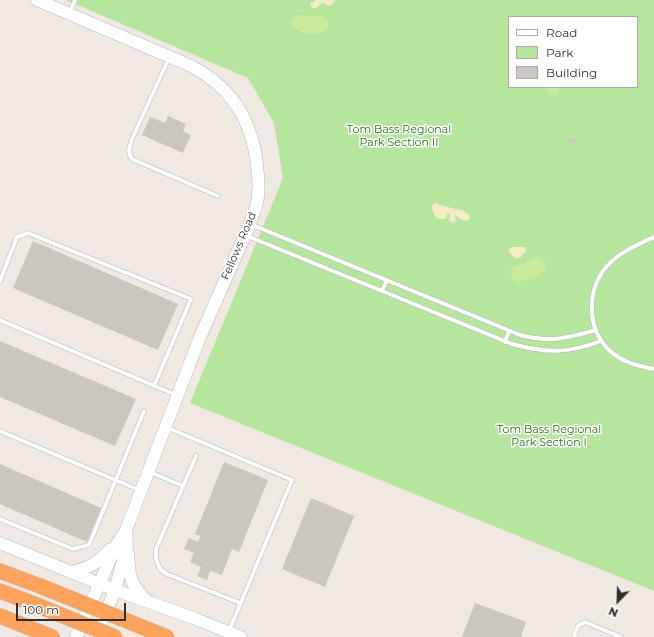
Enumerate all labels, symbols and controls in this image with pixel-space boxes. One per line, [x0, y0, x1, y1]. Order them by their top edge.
legend [508, 16, 638, 88]
text: Road [546, 25, 577, 40]
text: Park [546, 45, 573, 60]
text: Building [546, 65, 597, 80]
park label: Tom Bass Regional Park Section II [347, 123, 451, 149]
street label: Fellows Road [219, 210, 259, 282]
park label: Tom Bass Regional Park Section I [497, 423, 601, 449]
north arrow [598, 581, 638, 621]
scale bar [18, 595, 128, 621]
text: 100 m [23, 602, 59, 617]
text: N [606, 604, 620, 620]

